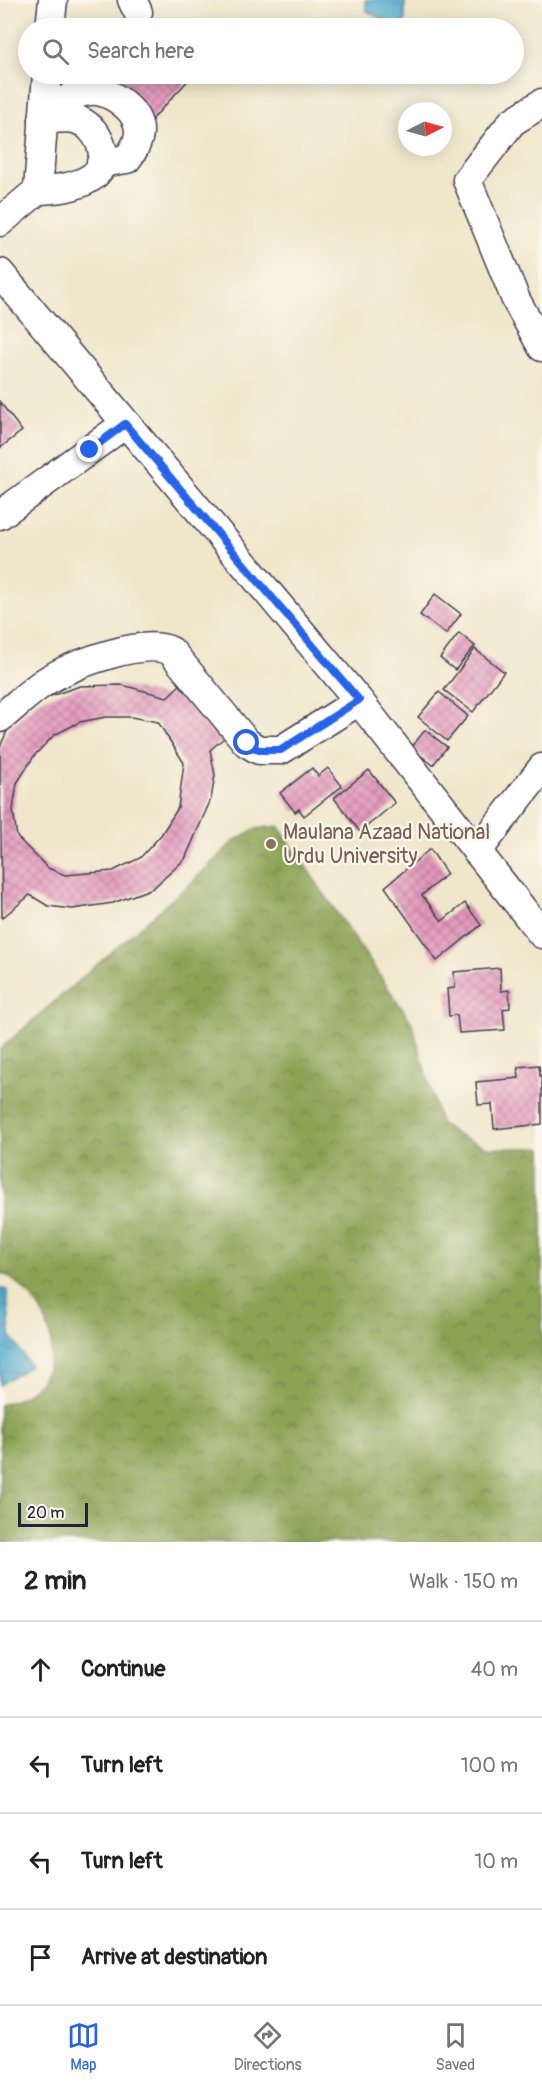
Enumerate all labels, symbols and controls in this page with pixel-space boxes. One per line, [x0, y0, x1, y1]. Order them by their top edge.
search box [18, 18, 524, 84]
icon: search [39, 35, 72, 68]
text: Search here [87, 37, 194, 65]
north arrow [398, 102, 452, 156]
route end [76, 436, 102, 462]
route start [233, 729, 259, 755]
place label: Maulana Azaad National Urdu University [283, 819, 490, 870]
marker: Maulana Azaad National Urdu University [264, 837, 278, 851]
scale bar [18, 1500, 88, 1528]
text: 20 m [27, 1503, 65, 1523]
text: 2 min [24, 1565, 86, 1597]
text: Walk · 150 m [409, 1569, 518, 1594]
icon: ahead [24, 1653, 57, 1686]
text: Continue [81, 1655, 165, 1683]
text: 40 m [471, 1657, 518, 1682]
icon: left [24, 1749, 57, 1782]
text: Turn left [81, 1751, 163, 1779]
text: 100 m [461, 1753, 518, 1778]
icon: left [24, 1845, 57, 1878]
text: Turn left [81, 1847, 163, 1875]
text: 10 m [474, 1849, 518, 1874]
icon: arrive [24, 1941, 57, 1974]
text: Arrive at destination [81, 1943, 267, 1971]
tab: Map [67, 2019, 100, 2075]
tab: Directions [234, 2019, 302, 2075]
tab: Saved [435, 2019, 475, 2075]

